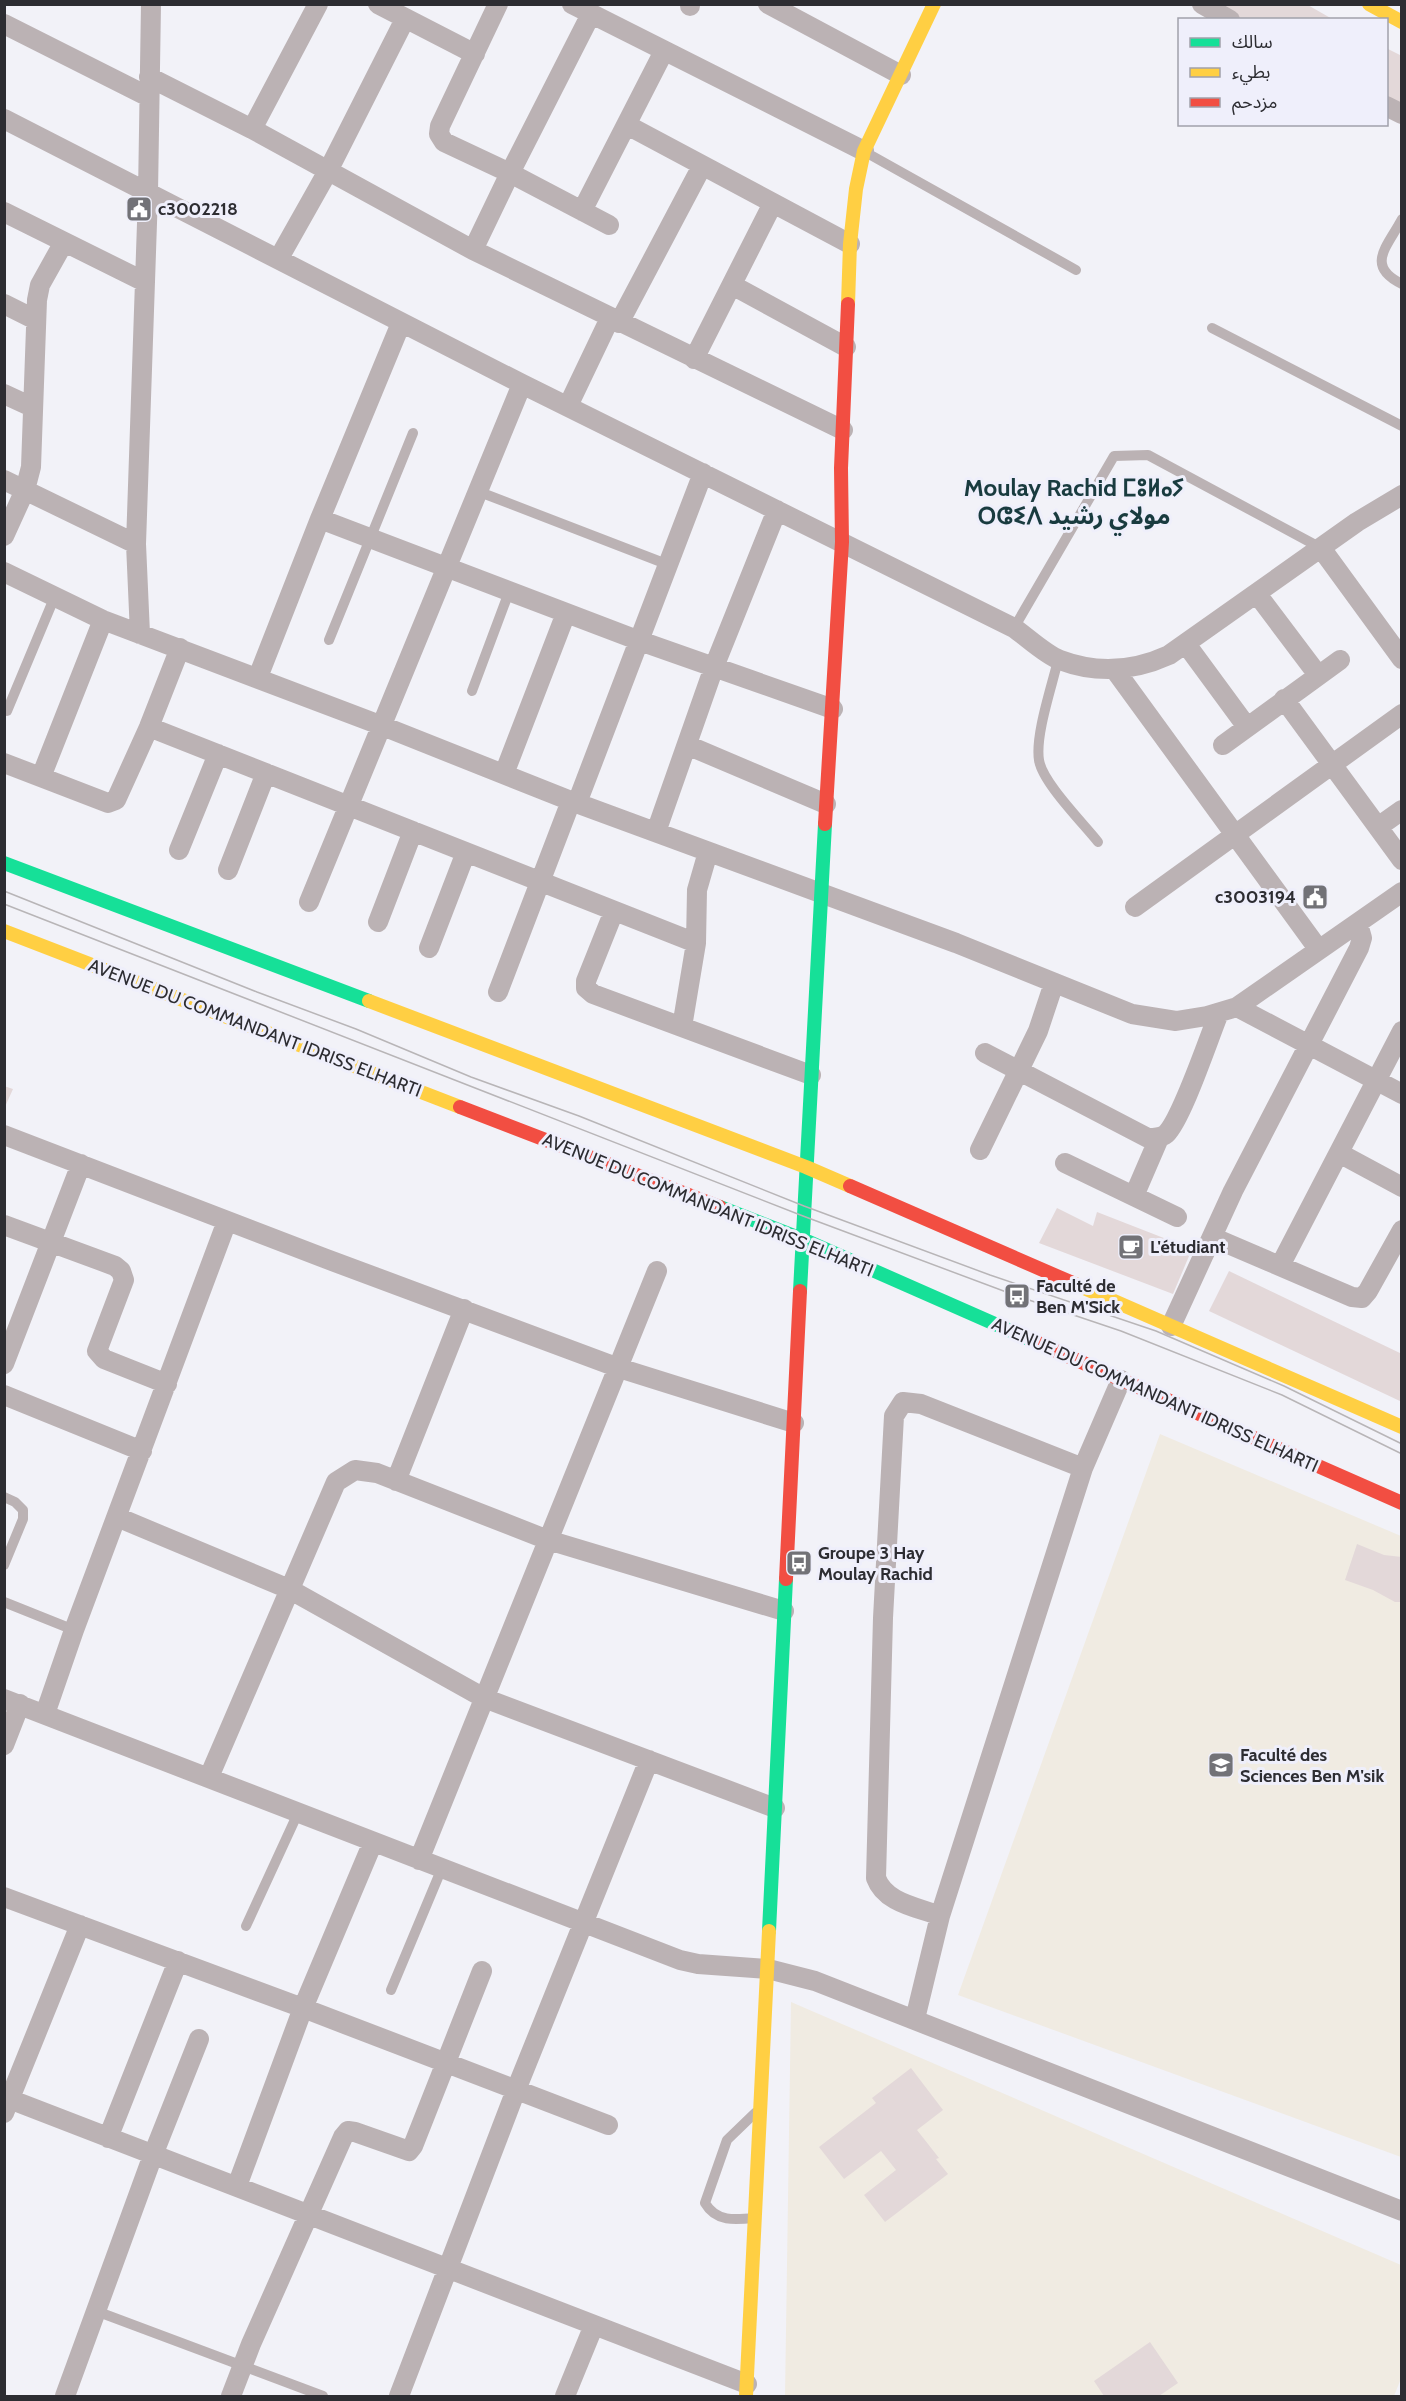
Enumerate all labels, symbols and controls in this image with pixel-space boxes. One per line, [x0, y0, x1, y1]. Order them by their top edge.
legend [1178, 18, 1388, 126]
text: سالك [1232, 31, 1273, 53]
text: بطيء [1232, 61, 1270, 85]
text: مزدحم [1232, 91, 1277, 115]
public building icon: c3002218 [124, 194, 154, 224]
place label: c3002218 [158, 198, 238, 220]
district label: Moulay Rachid ⵎⵓⵍⴰⵢ ⵔⵛⵉⴷ مولاي رشيد [964, 473, 1184, 535]
public building icon: c3003194 [1300, 882, 1330, 912]
place label: c3003194 [1215, 886, 1296, 908]
street label: AVENUE DU COMMANDANT IDRISS ELHARTI [85, 954, 425, 1102]
street label: AVENUE DU COMMANDANT IDRISS ELHARTI [539, 1128, 877, 1282]
cafe icon: L'étudiant [1116, 1232, 1146, 1262]
place label: L'étudiant [1150, 1236, 1226, 1258]
place label: Faculté de Ben M'Sick [1036, 1275, 1120, 1318]
bus stop icon: Faculté de Ben M'Sick [1002, 1281, 1032, 1311]
street label: AVENUE DU COMMANDANT IDRISS ELHARTI [989, 1313, 1321, 1477]
place label: Groupe 3 Hay Moulay Rachid [818, 1542, 933, 1585]
bus stop icon: Groupe 3 Hay Moulay Rachid [784, 1548, 814, 1578]
place label: Faculté des Sciences Ben M'sik [1240, 1744, 1384, 1787]
school or university icon: Faculté des Sciences Ben M'sik [1206, 1750, 1236, 1780]

